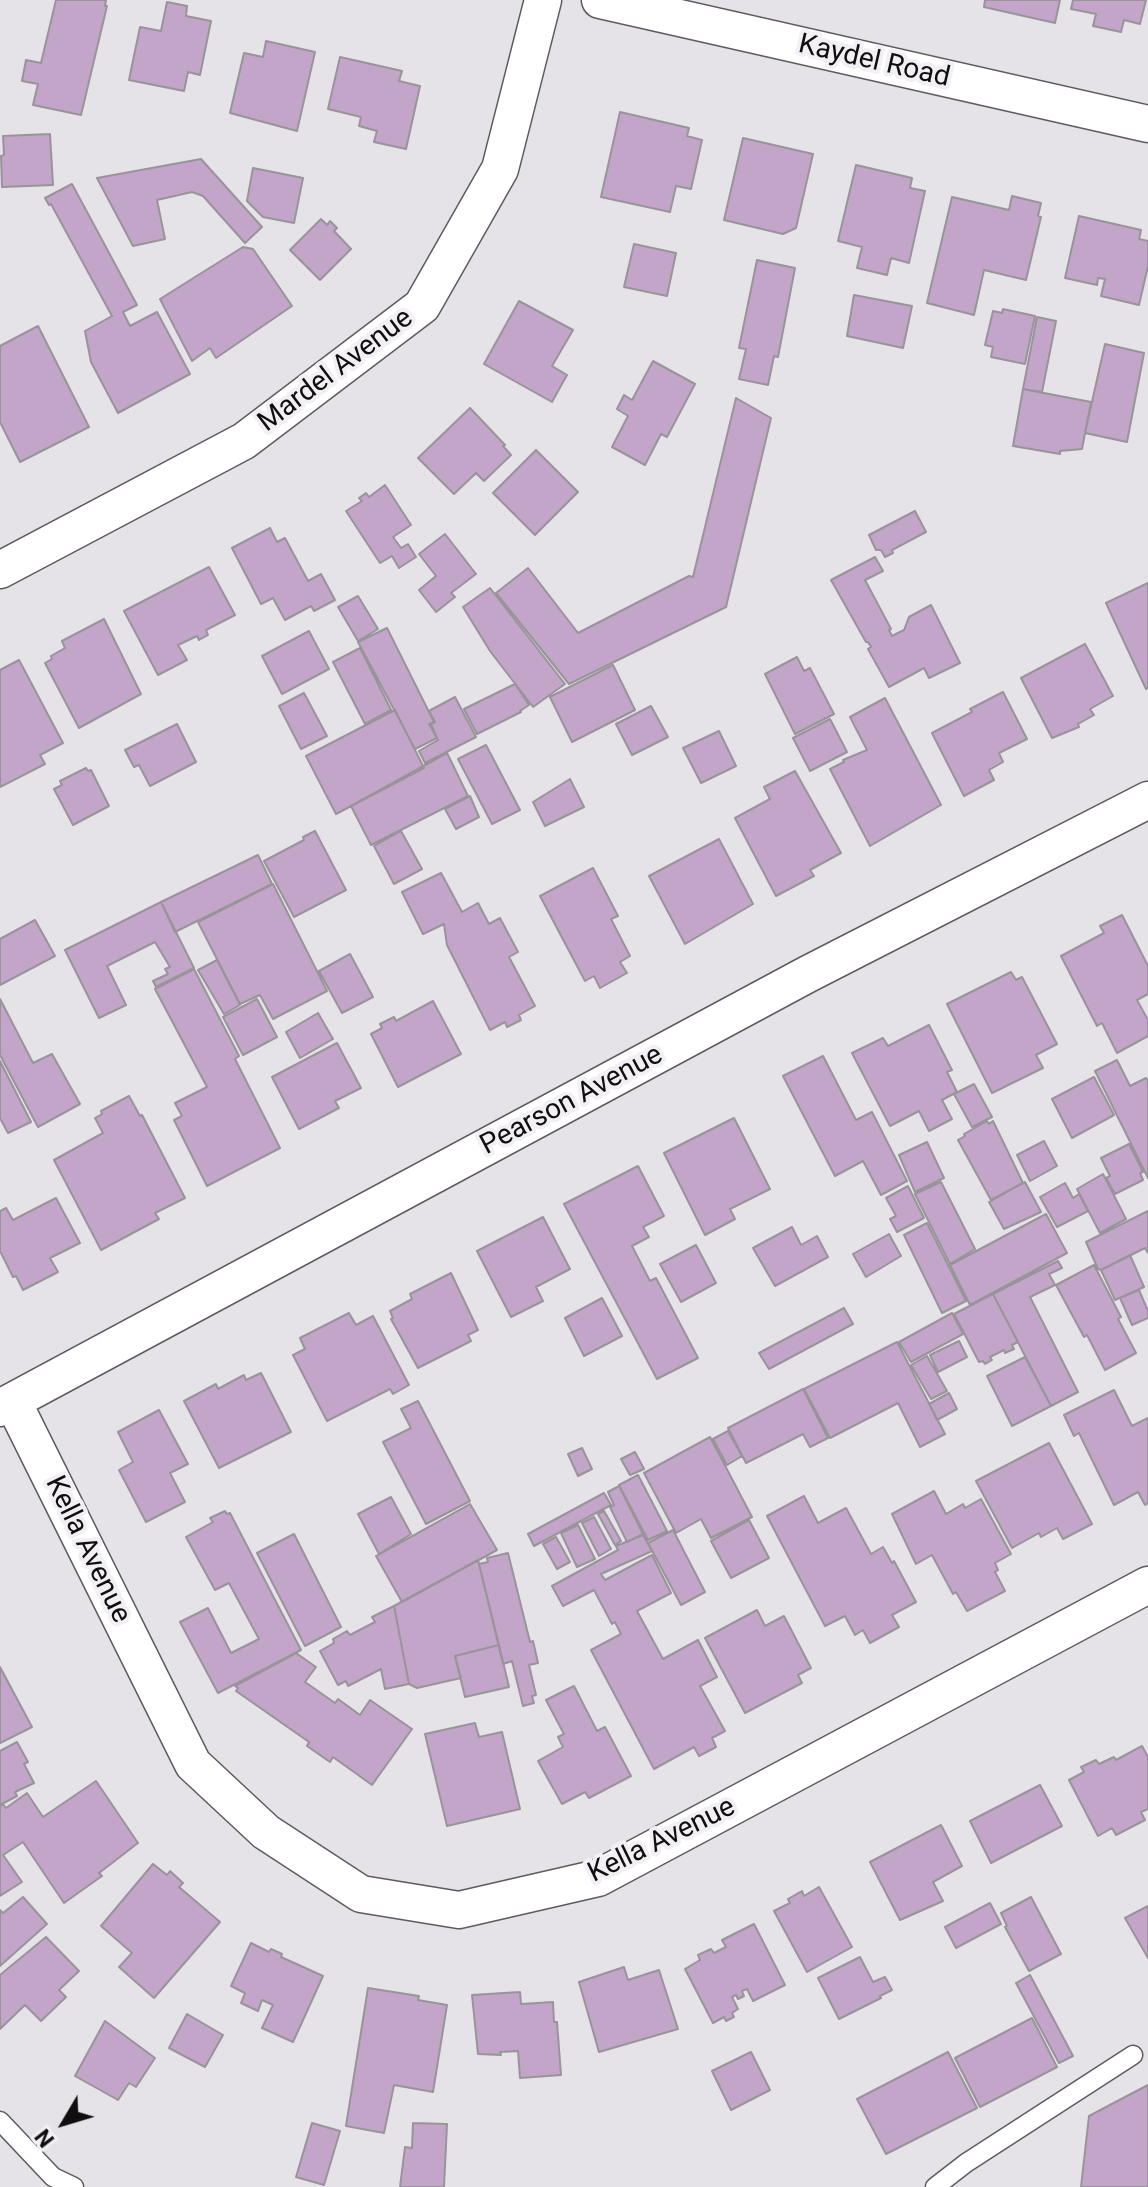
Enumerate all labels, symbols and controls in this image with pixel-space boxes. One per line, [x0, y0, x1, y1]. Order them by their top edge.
street label: Kaydel Road [795, 28, 953, 96]
street label: Mardel Avenue [252, 302, 420, 440]
street label: Pearson Avenue [475, 1039, 669, 1163]
street label: Kella Avenue [37, 1471, 137, 1629]
street label: Kella Avenue [583, 1791, 741, 1891]
north arrow [24, 2083, 104, 2163]
text: N [30, 2124, 59, 2152]

